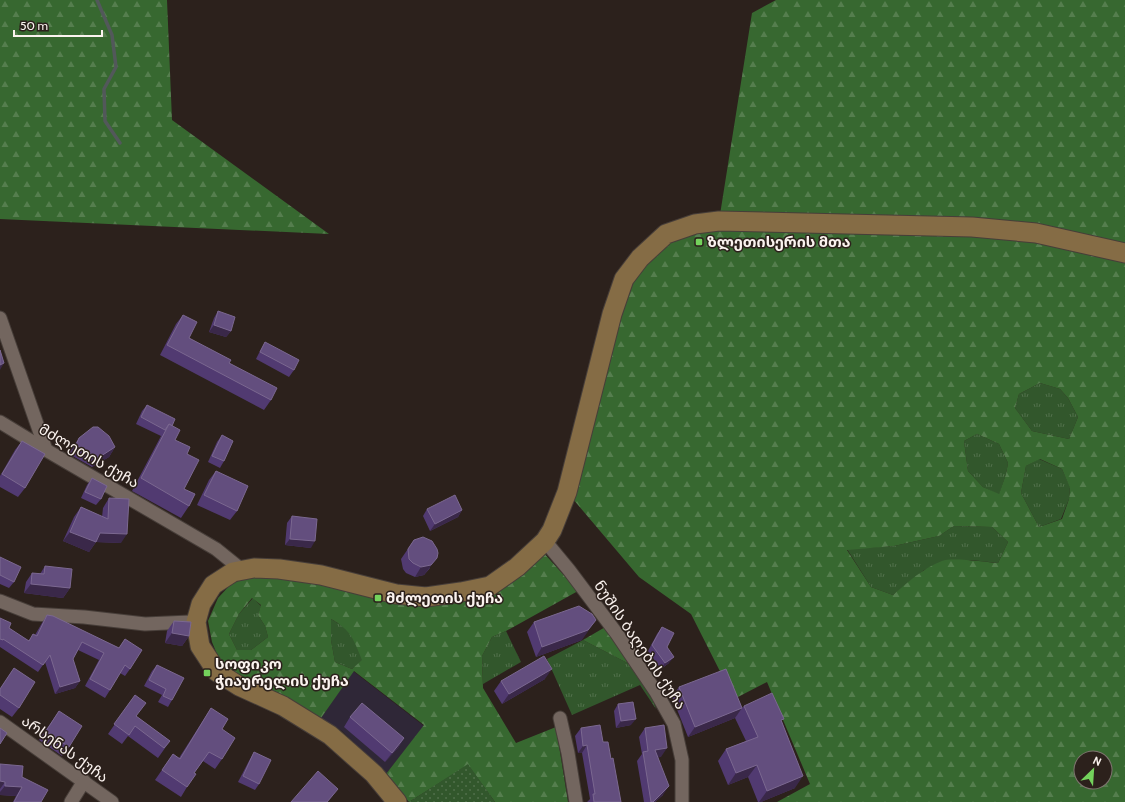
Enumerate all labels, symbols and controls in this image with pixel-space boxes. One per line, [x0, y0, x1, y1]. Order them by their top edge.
scale bar [14, 12, 102, 38]
text: 50 m [20, 18, 48, 33]
place label: ზლეთისერის მთა [707, 233, 851, 251]
marker: ზლეთისერის მთა [694, 237, 704, 247]
street label: მძლეთის ქუჩა [36, 420, 142, 492]
street label: ნუშის ბაღების ქუჩა [590, 577, 690, 713]
place label: მძლეთის ქუჩა [386, 589, 503, 607]
marker: მძლეთის ქუჩა [373, 593, 383, 603]
place label: სოფიკო ჭიაურელის ქუჩა [215, 655, 349, 690]
marker: სოფიკო ჭიაურელის ქუჩა [202, 668, 212, 678]
street label: არსენას ქუჩა [18, 712, 112, 786]
north arrow [1073, 750, 1113, 790]
text: N [1091, 753, 1104, 769]

